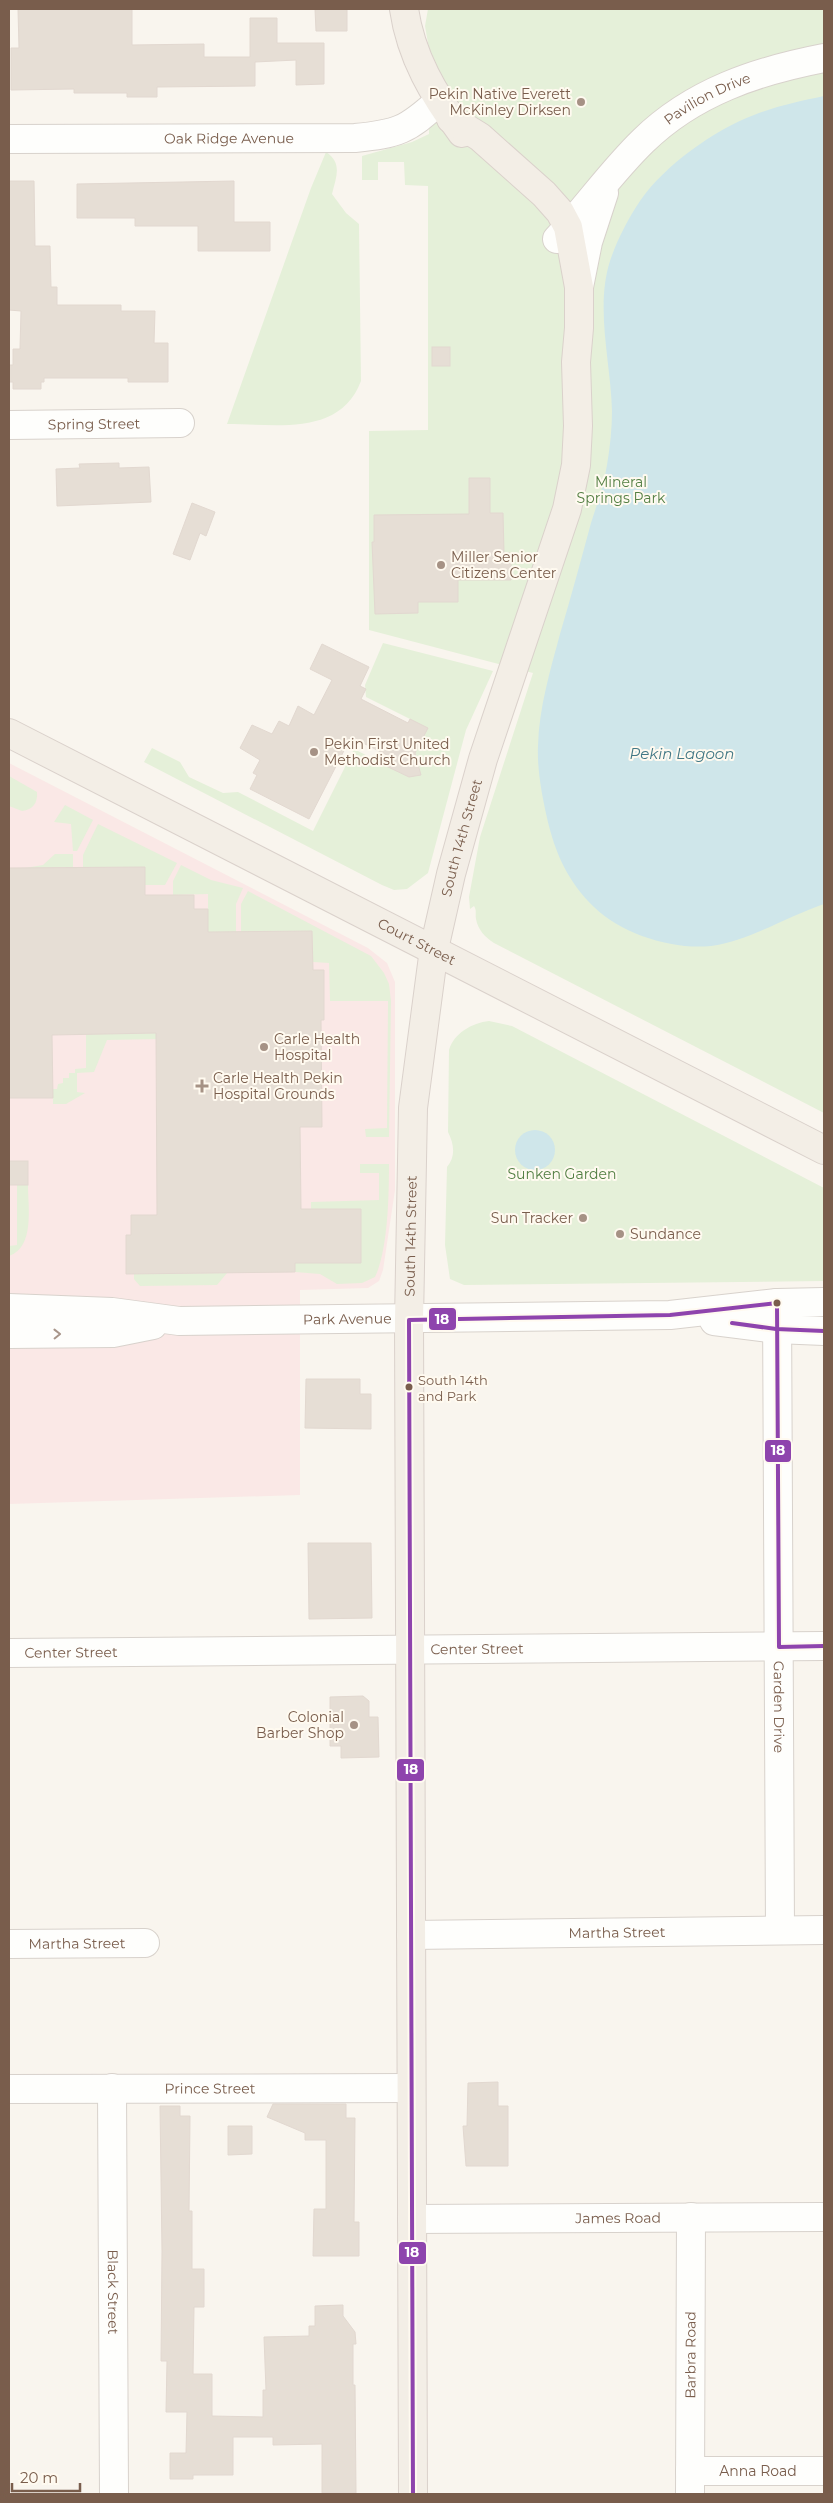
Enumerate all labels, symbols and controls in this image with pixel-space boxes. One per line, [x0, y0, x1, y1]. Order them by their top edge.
street label: Pavilion Drive [660, 69, 753, 129]
place label: Pekin Native Everett McKinley Dirksen [429, 85, 571, 119]
marker: Pekin Native Everett McKinley Dirksen [575, 96, 587, 108]
street label: Oak Ridge Avenue [164, 129, 294, 148]
street label: Spring Street [48, 414, 141, 434]
park label: Mineral Springs Park [577, 473, 666, 507]
place label: Miller Senior Citizens Center [451, 548, 557, 582]
marker: Miller Senior Citizens Center [435, 559, 447, 571]
place label: Pekin First United Methodist Church [324, 735, 451, 769]
water label: Pekin Lagoon [630, 744, 734, 763]
marker: Pekin First United Methodist Church [308, 746, 320, 758]
street label: South 14th Street [437, 777, 486, 898]
street label: Court Street [375, 914, 459, 969]
place label: Carle Health Hospital [274, 1030, 360, 1064]
marker: Carle Health Hospital [258, 1041, 270, 1053]
place label: Carle Health Pekin Hospital Grounds [213, 1069, 343, 1103]
marker: Carle Health Pekin Hospital Grounds [195, 1079, 209, 1093]
park label: Sunken Garden [507, 1165, 617, 1183]
street label: South 14th Street [400, 1175, 421, 1297]
place label: Sun Tracker [491, 1209, 573, 1227]
marker: Sun Tracker [577, 1212, 589, 1224]
place label: Sundance [630, 1225, 701, 1243]
marker: Sundance [614, 1228, 626, 1240]
unlabelled marker [772, 1298, 782, 1308]
line badge: 18 [428, 1307, 457, 1331]
street label: Park Avenue [303, 1309, 392, 1328]
text: 18 [435, 1310, 449, 1328]
one-way arrow [54, 1329, 62, 1339]
place label: South 14th and Park [418, 1372, 488, 1404]
marker: South 14th and Park [404, 1382, 414, 1392]
line badge: 18 [764, 1439, 792, 1463]
text: 18 [771, 1441, 785, 1459]
street label: Center Street [430, 1640, 524, 1658]
street label: Center Street [24, 1643, 118, 1662]
street label: Garden Drive [770, 1661, 788, 1753]
place label: Colonial Barber Shop [256, 1708, 344, 1742]
marker: Colonial Barber Shop [348, 1719, 360, 1731]
line badge: 18 [396, 1758, 425, 1782]
text: 18 [404, 1760, 418, 1778]
street label: Martha Street [568, 1923, 666, 1942]
street label: Martha Street [28, 1934, 126, 1953]
street label: Prince Street [165, 2079, 256, 2098]
street label: James Road [574, 2209, 661, 2227]
line badge: 18 [398, 2241, 427, 2265]
text: 18 [405, 2243, 419, 2261]
street label: Black Street [104, 2250, 122, 2335]
street label: Barbra Road [681, 2311, 700, 2399]
scale bar [12, 2460, 80, 2492]
street label: Anna Road [719, 2462, 797, 2480]
text: 20 m [20, 2468, 58, 2487]

